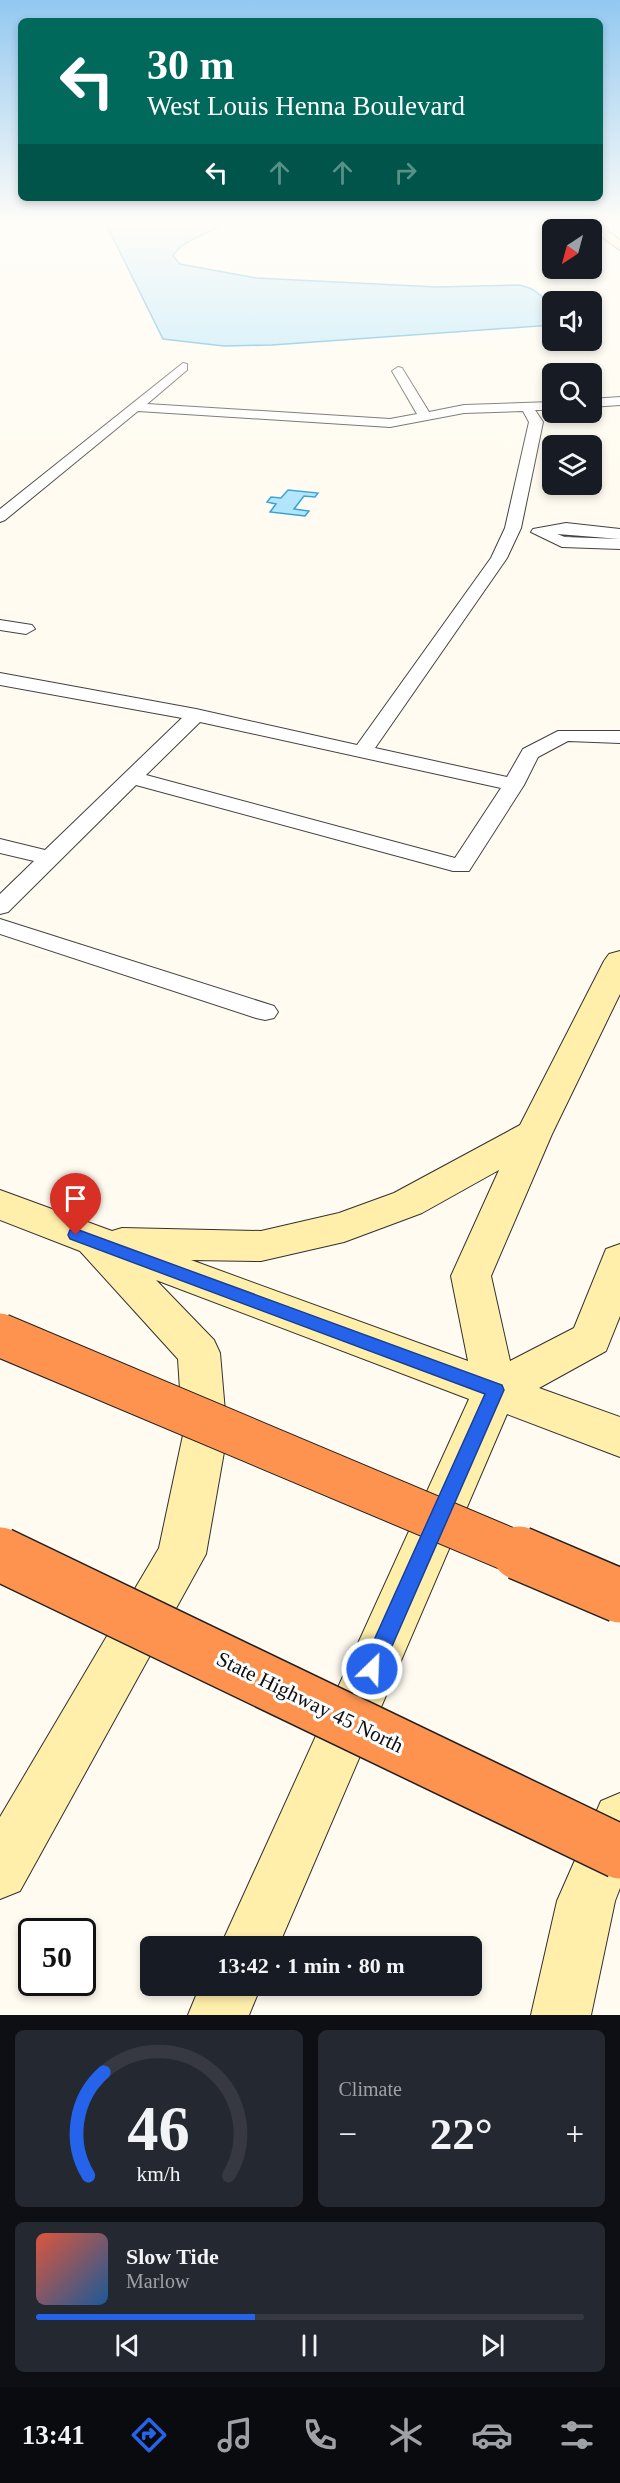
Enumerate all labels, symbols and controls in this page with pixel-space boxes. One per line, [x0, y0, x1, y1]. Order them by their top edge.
icon: left [48, 42, 126, 120]
text: 30 m [147, 42, 235, 88]
text: West Louis Henna Boulevard [147, 91, 465, 121]
icon: left [200, 156, 233, 189]
icon: ahead [263, 156, 296, 189]
icon: ahead [326, 156, 359, 189]
icon: right [389, 156, 422, 189]
north arrow [542, 219, 602, 279]
map controls [542, 219, 602, 495]
button: sound [542, 291, 602, 351]
button: search [542, 363, 602, 423]
button: layers [542, 435, 602, 495]
pin [50, 1173, 101, 1235]
icon: arrive [59, 1182, 92, 1215]
position arrow [340, 1637, 404, 1701]
street label: State Highway 45 North [213, 1646, 408, 1758]
speed limit sign: 50 [18, 1918, 96, 1996]
text: 13:42 · 1 min · 80 m [218, 1953, 405, 1978]
text: Climate [339, 2078, 402, 2100]
text: 46 [128, 2094, 190, 2163]
text: 22° [430, 2109, 493, 2159]
text: − [339, 2116, 357, 2152]
text: + [565, 2116, 584, 2152]
text: km/h [137, 2162, 181, 2186]
text: Slow Tide [126, 2244, 219, 2269]
text: Marlow [126, 2270, 189, 2292]
icon: previous [111, 2329, 144, 2362]
icon: pause [293, 2329, 326, 2362]
icon: next [476, 2329, 509, 2362]
icon: directions [128, 2414, 170, 2456]
icon: music [214, 2414, 256, 2456]
icon: phone [299, 2414, 341, 2456]
icon: climate [385, 2414, 427, 2456]
icon: car [471, 2414, 513, 2456]
icon: filters [556, 2414, 598, 2456]
text: 13:41 [22, 2420, 85, 2450]

